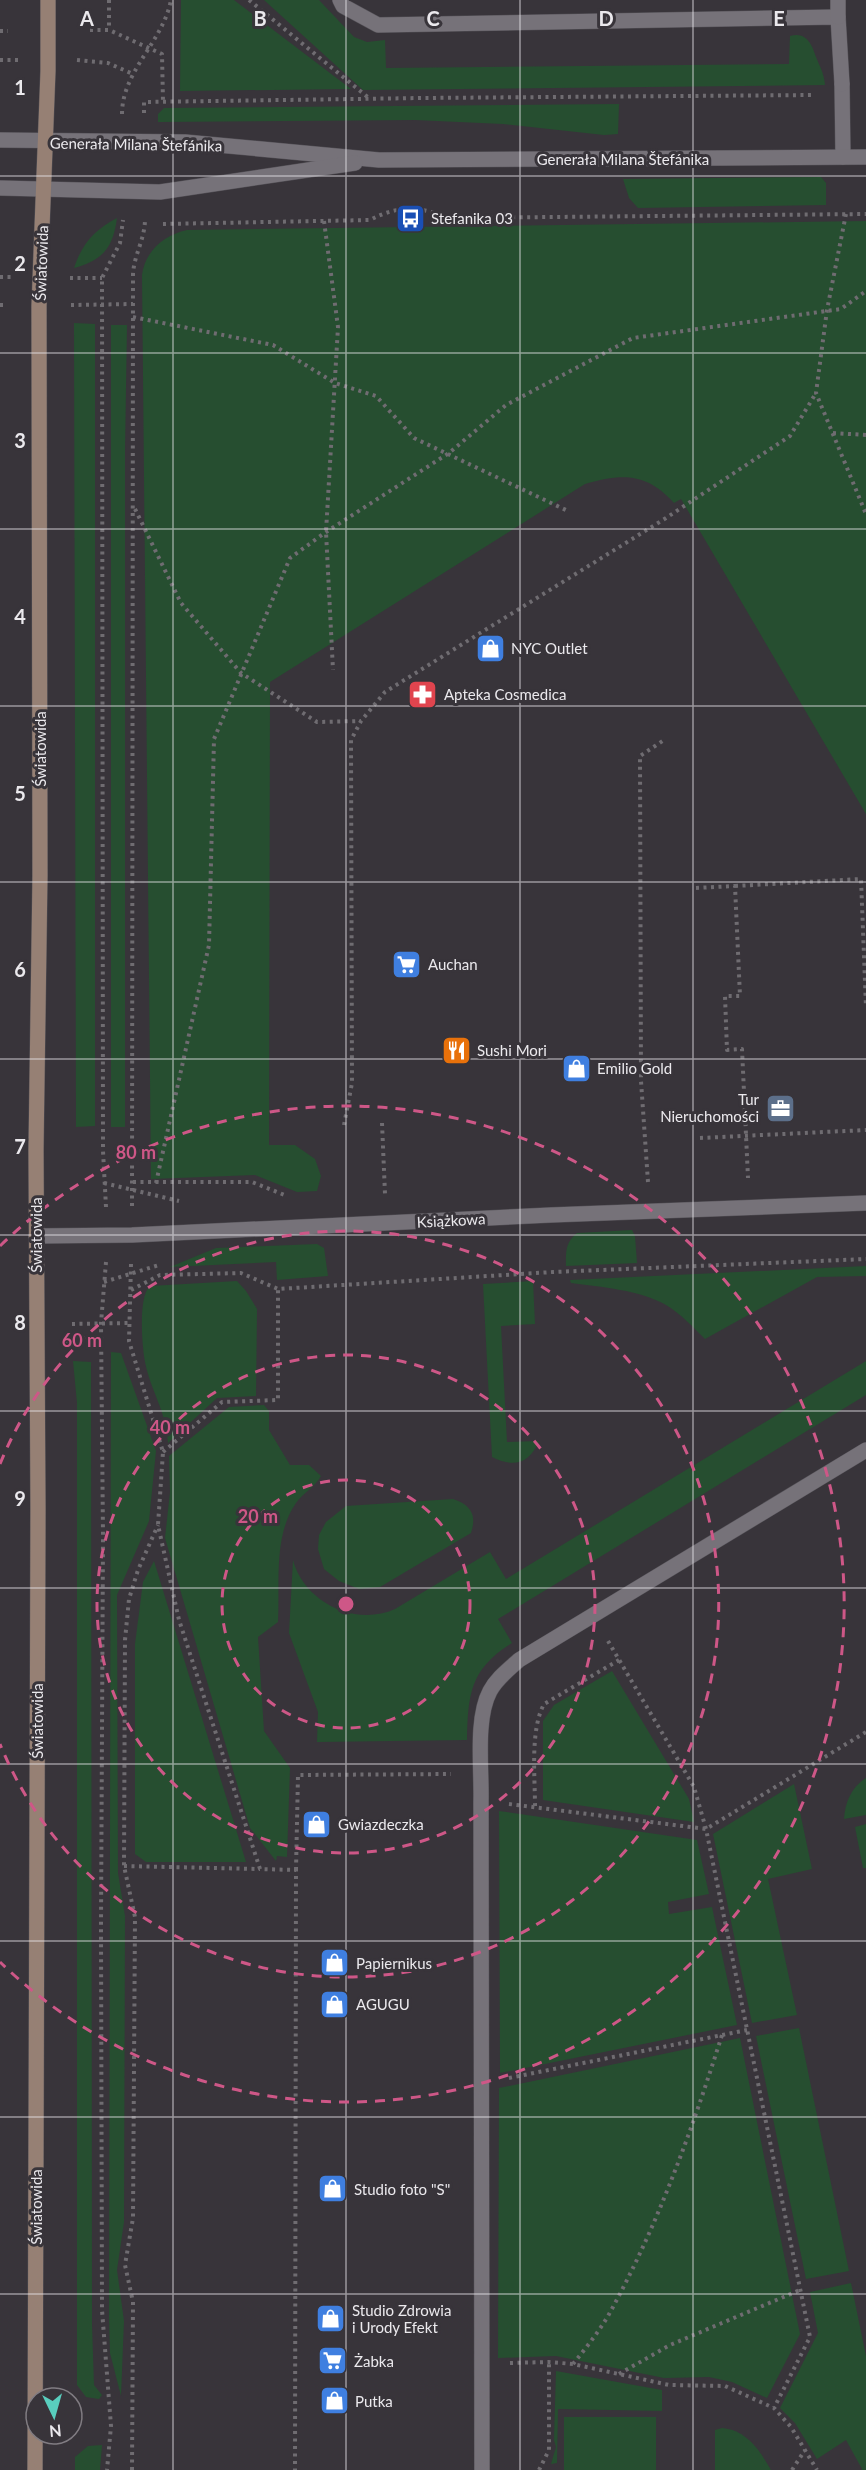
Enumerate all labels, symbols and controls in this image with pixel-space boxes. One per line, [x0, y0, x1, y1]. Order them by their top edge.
text: A [79, 6, 94, 30]
text: B [253, 6, 267, 30]
text: C [426, 6, 440, 30]
text: D [598, 6, 614, 30]
text: E [773, 6, 785, 30]
text: 1 [14, 75, 26, 99]
street label: Generała Milana Štefánika [50, 133, 222, 155]
street label: Generała Milana Štefánika [537, 150, 709, 168]
bus stop icon: Stefanika 03 [394, 202, 426, 234]
place label: Stefanika 03 [431, 209, 513, 227]
street label: Światowida [31, 225, 51, 301]
text: 2 [14, 251, 26, 275]
text: 3 [14, 428, 26, 452]
text: 4 [14, 604, 26, 628]
shop icon: NYC Outlet [474, 632, 506, 664]
place label: NYC Outlet [511, 639, 588, 657]
pharmacy icon: Apteka Cosmedica [407, 678, 439, 710]
place label: Apteka Cosmedica [444, 685, 566, 703]
street label: Światowida [31, 711, 49, 787]
text: 5 [14, 781, 26, 805]
supermarket icon: Auchan [391, 948, 423, 980]
place label: Auchan [428, 955, 478, 973]
text: 6 [14, 957, 26, 981]
restaurant icon: Sushi Mori [440, 1034, 472, 1066]
place label: Sushi Mori [477, 1041, 547, 1059]
shop icon: Emilio Gold [560, 1052, 592, 1084]
place label: Emilio Gold [597, 1059, 672, 1077]
place label: Tur Nieruchomości [660, 1090, 760, 1125]
office icon: Tur Nieruchomości [764, 1092, 796, 1124]
text: 7 [14, 1134, 26, 1158]
text: 80 m [116, 1141, 156, 1163]
street label: Światowida [27, 1197, 45, 1273]
street label: Książkowa [416, 1209, 486, 1231]
text: 8 [14, 1310, 26, 1334]
text: 60 m [62, 1329, 102, 1351]
text: 40 m [150, 1416, 190, 1438]
text: 9 [14, 1486, 26, 1510]
text: 20 m [238, 1505, 278, 1527]
centre of rings [336, 1594, 356, 1614]
street label: Światowida [28, 1683, 46, 1759]
shop icon: Gwiazdeczka [301, 1808, 333, 1840]
place label: Gwiazdeczka [338, 1815, 424, 1833]
shop icon: Papiernikus [319, 1947, 351, 1979]
place label: Papiernikus [356, 1954, 432, 1972]
shop icon: AGUGU [319, 1988, 351, 2020]
place label: AGUGU [356, 1995, 410, 2013]
street label: Światowida [27, 2169, 45, 2245]
shop icon: Studio foto "S" [317, 2173, 349, 2205]
place label: Studio foto "S" [354, 2180, 450, 2198]
place label: Studio Zdrowia i Urody Efekt [352, 2301, 451, 2336]
shop icon: Studio Zdrowia i Urody Efekt [315, 2303, 347, 2335]
supermarket icon: Żabka [317, 2345, 349, 2377]
place label: Żabka [354, 2352, 394, 2370]
shop icon: Putka [318, 2385, 350, 2417]
north arrow [24, 2386, 84, 2446]
place label: Putka [355, 2392, 393, 2410]
text: N [48, 2421, 62, 2441]

